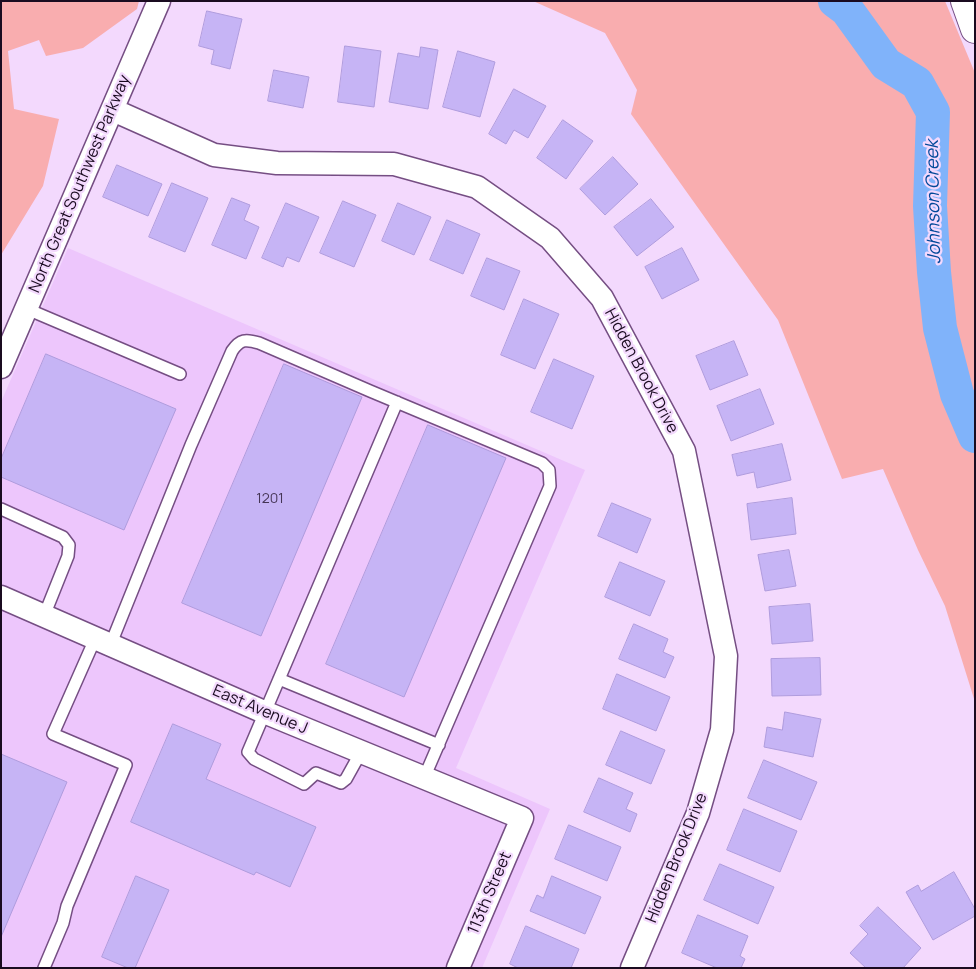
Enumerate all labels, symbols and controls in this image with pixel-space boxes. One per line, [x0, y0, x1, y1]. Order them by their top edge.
street label: North Great Southwest Parkway [25, 72, 135, 296]
water label: Johnson Creek [922, 140, 946, 264]
street label: Hidden Brook Drive [600, 305, 682, 437]
house number: 1201 [256, 491, 284, 507]
street label: East Avenue J [210, 681, 310, 739]
street label: Hidden Brook Drive [642, 790, 712, 926]
street label: 113th Street [464, 849, 516, 937]

